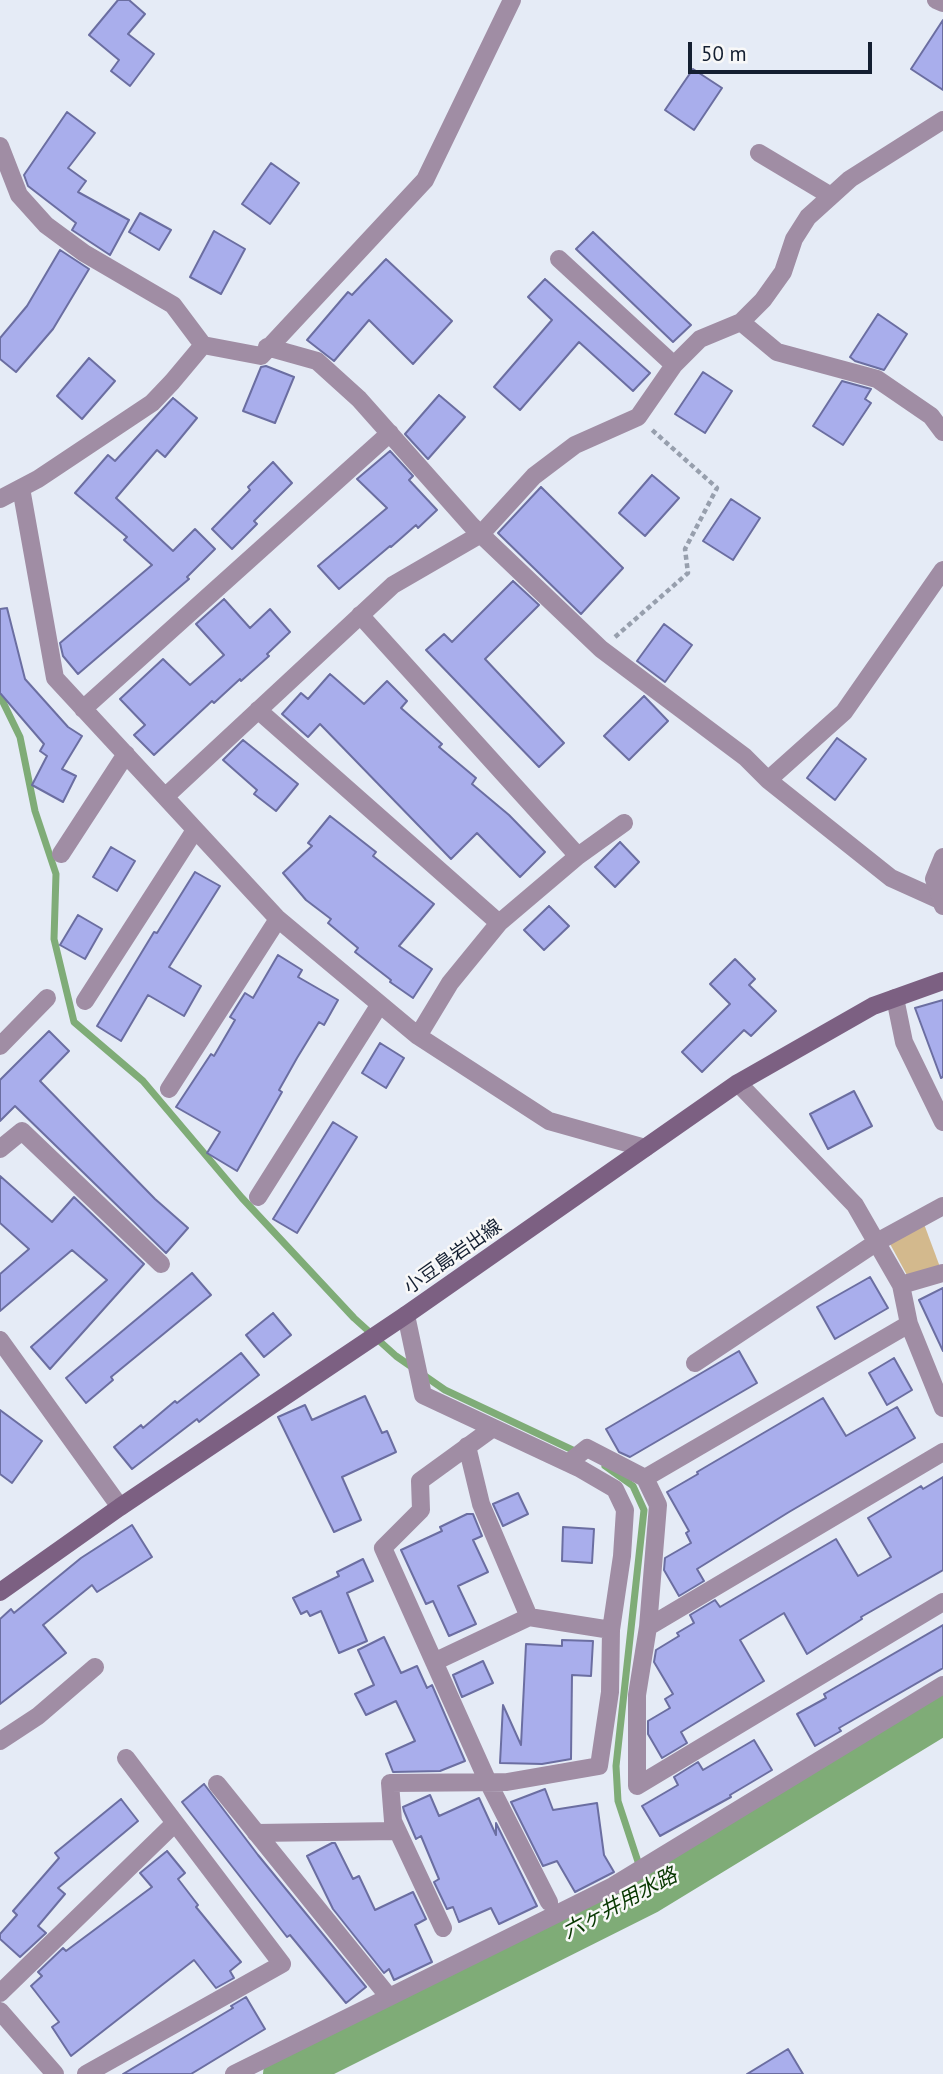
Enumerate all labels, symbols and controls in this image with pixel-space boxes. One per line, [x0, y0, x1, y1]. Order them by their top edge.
scale bar [691, 28, 875, 72]
text: 50 m [701, 40, 747, 67]
street label: 小豆島岩出線 [400, 1215, 506, 1299]
water label: 六ヶ井用水路 [558, 1863, 682, 1945]

